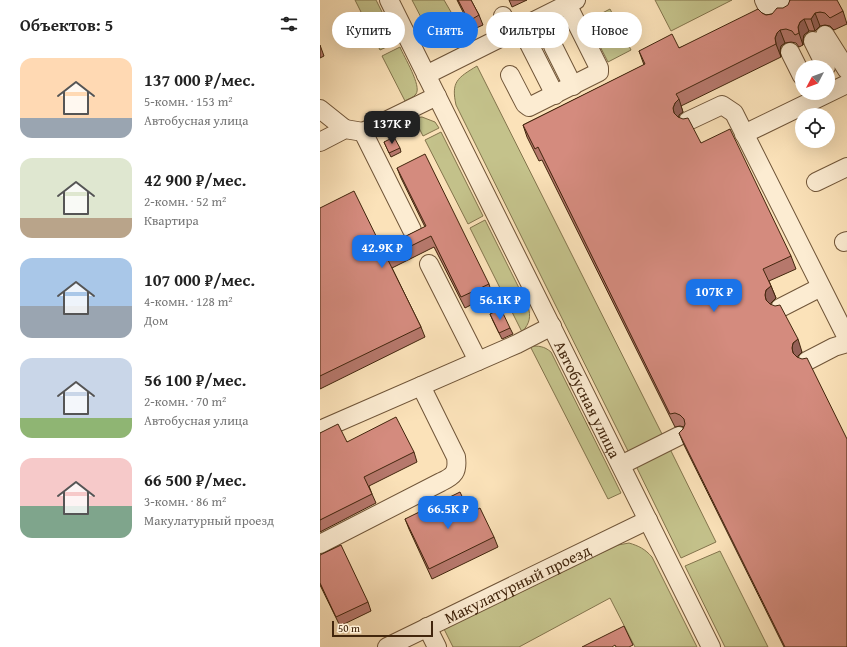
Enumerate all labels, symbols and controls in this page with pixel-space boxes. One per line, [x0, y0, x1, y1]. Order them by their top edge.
text: Объектов: 5 [20, 12, 113, 37]
chip: Купить [332, 12, 405, 48]
chip: Снять [413, 12, 478, 48]
chip: Фильтры [486, 12, 569, 48]
chip: Новое [577, 12, 642, 48]
icon: filters [278, 13, 300, 35]
north arrow [795, 60, 835, 100]
map controls [795, 60, 835, 148]
text: 137 000 ₽/мес. [144, 67, 255, 92]
icon: home [52, 74, 100, 122]
text: 5-комн. · 153 m² [144, 92, 233, 111]
button: locate [795, 108, 835, 148]
text: Автобусная улица [144, 111, 248, 130]
pin: 137K ₽ [359, 111, 425, 145]
text: 137K ₽ [373, 114, 411, 133]
text: 42 900 ₽/мес. [144, 167, 246, 192]
icon: home [52, 174, 100, 222]
text: 2-комн. · 52 m² [144, 192, 226, 211]
text: Квартира [144, 211, 199, 230]
pin: 42.9K ₽ [345, 235, 419, 269]
text: 42.9K ₽ [361, 238, 403, 257]
text: 107 000 ₽/мес. [144, 267, 255, 292]
icon: home [52, 274, 100, 322]
pin: 107K ₽ [681, 279, 747, 313]
text: 107K ₽ [695, 282, 733, 301]
pin: 56.1K ₽ [463, 287, 537, 321]
text: 56.1K ₽ [479, 290, 521, 309]
text: 4-комн. · 128 m² [144, 292, 233, 311]
text: Дом [144, 311, 168, 330]
street label: Автобусная улица [548, 336, 627, 463]
text: 56 100 ₽/мес. [144, 367, 246, 392]
icon: home [52, 374, 100, 422]
text: 2-комн. · 70 m² [144, 392, 226, 411]
text: Автобусная улица [144, 411, 248, 430]
text: 66 500 ₽/мес. [144, 467, 246, 492]
icon: home [52, 474, 100, 522]
text: 3-комн. · 86 m² [144, 492, 226, 511]
pin: 66.5K ₽ [411, 496, 485, 530]
text: 66.5K ₽ [427, 499, 469, 518]
text: Макулатурный проезд [144, 511, 274, 530]
street label: Макулатурный проезд [440, 538, 595, 629]
scale bar [332, 619, 433, 638]
text: 50 m [338, 620, 360, 636]

